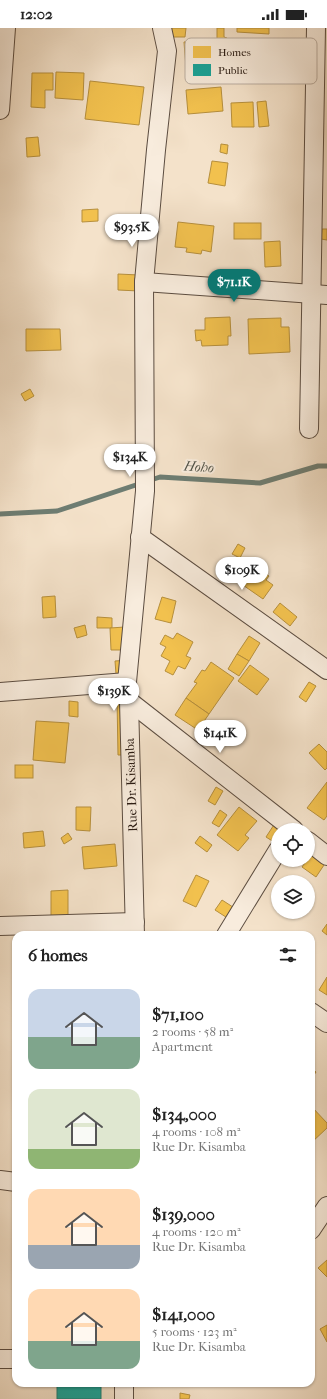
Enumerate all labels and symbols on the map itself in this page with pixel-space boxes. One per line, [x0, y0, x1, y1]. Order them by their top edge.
legend [185, 38, 317, 84]
text: Homes [218, 46, 251, 59]
text: Public [218, 64, 248, 77]
pin: $93.5K [99, 214, 165, 248]
pin: $71.1K [201, 269, 267, 303]
pin: $134K [102, 444, 158, 478]
water label: Hoho [183, 457, 215, 477]
pin: $109K [214, 557, 270, 591]
pin: $139K [86, 678, 142, 712]
pin: $141K [192, 720, 248, 754]
street label: Rue Dr. Kisamba [122, 737, 140, 832]

